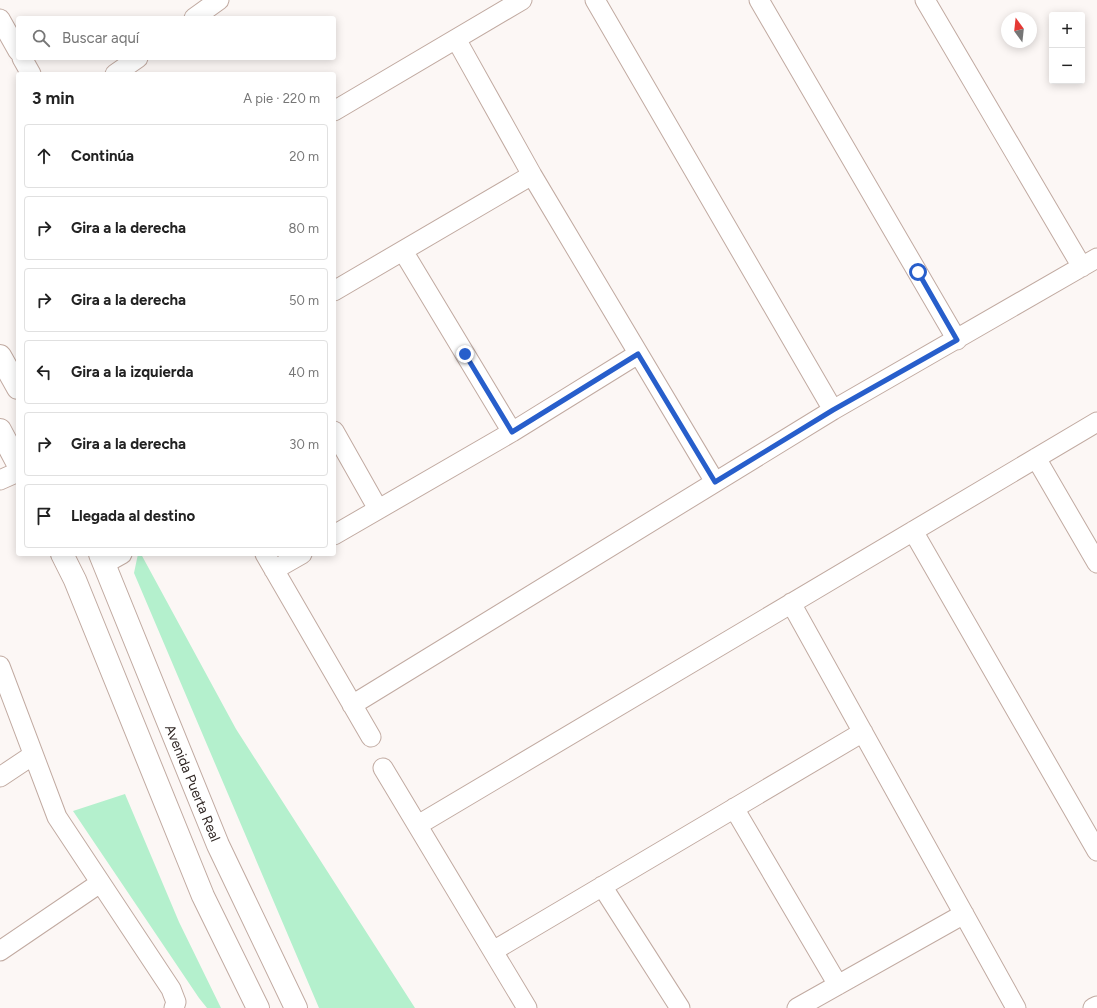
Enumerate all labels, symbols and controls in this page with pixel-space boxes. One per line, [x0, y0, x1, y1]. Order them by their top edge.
north arrow [1001, 12, 1037, 48]
map controls [1049, 12, 1085, 84]
button: + [1049, 12, 1085, 48]
search box [16, 16, 336, 60]
icon: search [30, 27, 52, 49]
text: Buscar aquí [62, 29, 139, 47]
button: − [1049, 48, 1085, 84]
text: 3 min [32, 88, 74, 108]
text: A pie · 220 m [243, 91, 320, 106]
icon: ahead [33, 145, 55, 167]
text: Continúa [71, 147, 134, 165]
text: 20 m [289, 149, 319, 164]
icon: right [33, 217, 55, 239]
text: Gira a la derecha [71, 219, 186, 237]
text: 80 m [288, 221, 319, 236]
route start [909, 263, 927, 281]
icon: right [33, 289, 55, 311]
text: Gira a la derecha [71, 291, 186, 309]
text: 50 m [289, 293, 319, 308]
route end [456, 345, 474, 363]
icon: left [33, 361, 55, 383]
text: Gira a la izquierda [71, 363, 193, 381]
text: 40 m [288, 365, 319, 380]
icon: right [33, 433, 55, 455]
text: Gira a la derecha [71, 435, 186, 453]
text: 30 m [289, 437, 319, 452]
icon: arrive [33, 505, 55, 527]
text: Llegada al destino [71, 507, 195, 525]
street label: Avenida Puerta Real [161, 722, 224, 844]

